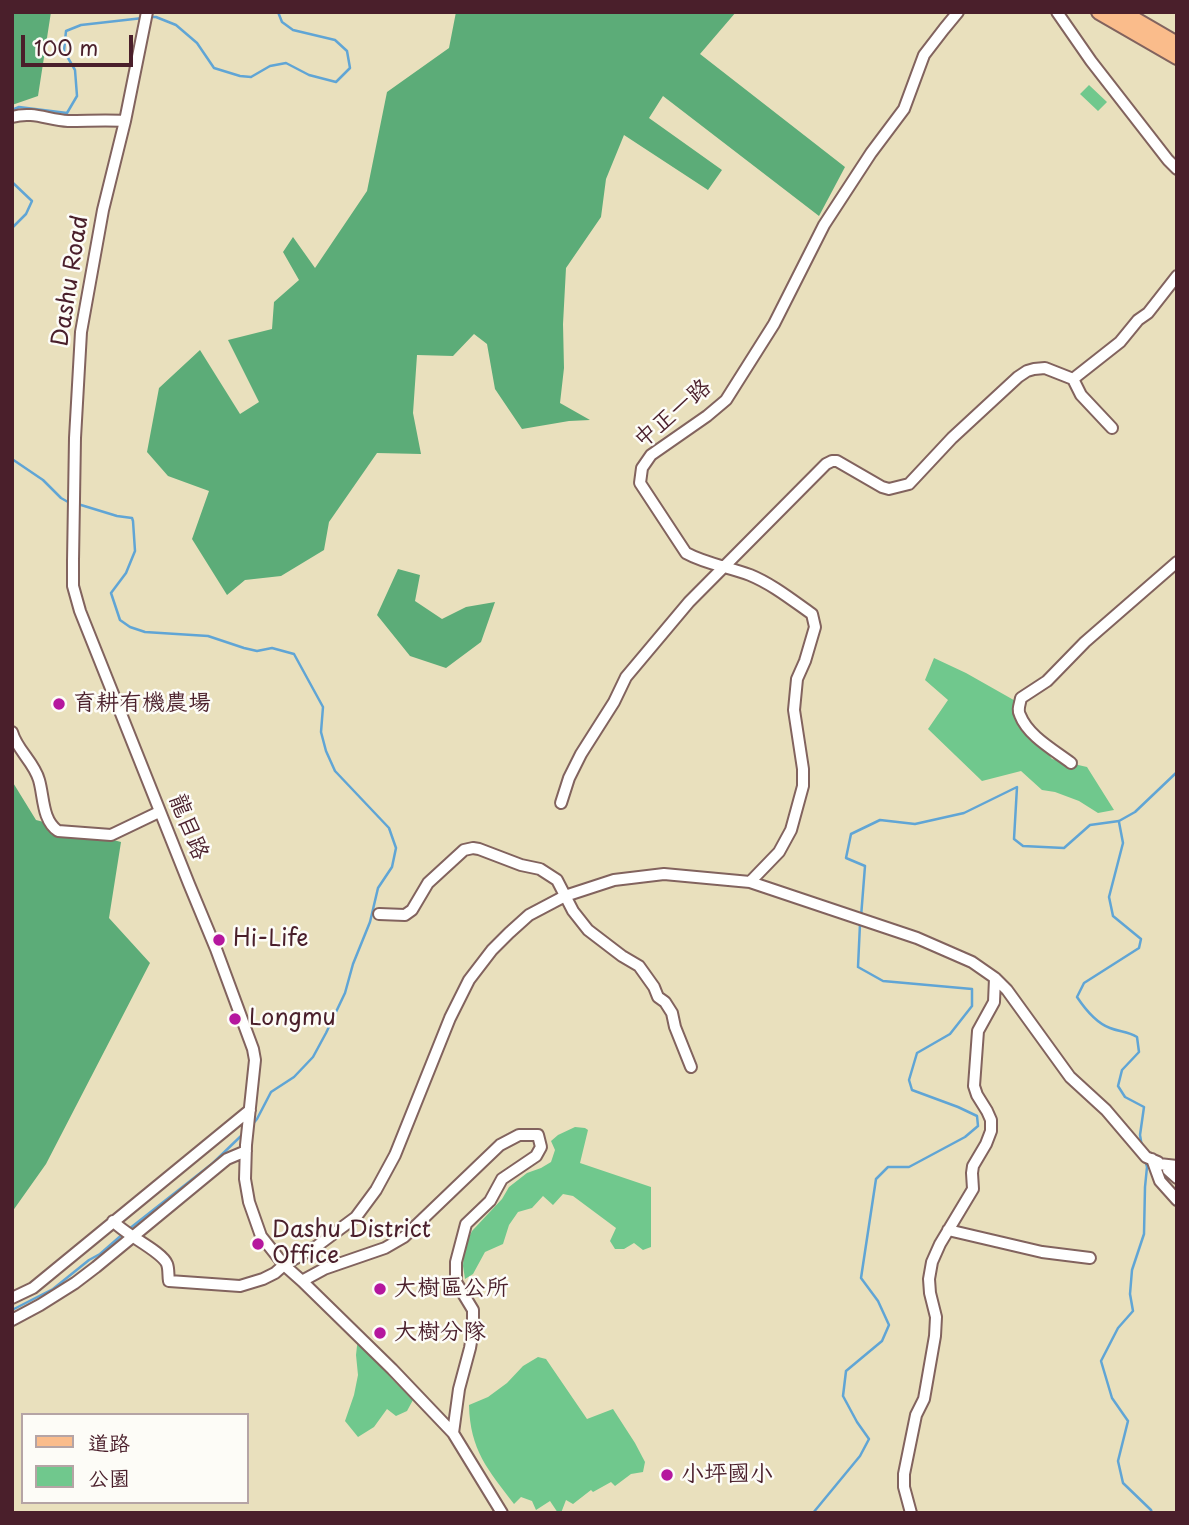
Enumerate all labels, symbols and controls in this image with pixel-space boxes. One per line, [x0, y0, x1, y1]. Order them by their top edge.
scale bar [24, 21, 136, 65]
text: 100 m [34, 31, 98, 63]
street label: Dashu Road [47, 214, 95, 348]
street label: 中正一路 [629, 374, 717, 454]
place label: 育耕有機農場 [73, 690, 211, 718]
marker: 育耕有機農場 [51, 696, 67, 712]
street label: 龍目路 [162, 790, 214, 864]
place label: Hi-Life [233, 926, 308, 954]
marker: Hi-Life [211, 932, 227, 948]
place label: Longmu [249, 1005, 336, 1033]
marker: Longmu [227, 1011, 243, 1027]
place label: Dashu District Office [272, 1217, 431, 1271]
marker: Dashu District Office [250, 1236, 266, 1252]
place label: 大樹區公所 [394, 1275, 509, 1303]
marker: 大樹區公所 [372, 1281, 388, 1297]
place label: 大樹分隊 [394, 1319, 486, 1347]
marker: 大樹分隊 [372, 1325, 388, 1341]
legend [21, 1413, 248, 1504]
text: 道路 [88, 1426, 130, 1458]
text: 公園 [88, 1461, 130, 1493]
place label: 小坪國小 [681, 1461, 773, 1489]
marker: 小坪國小 [659, 1467, 675, 1483]

